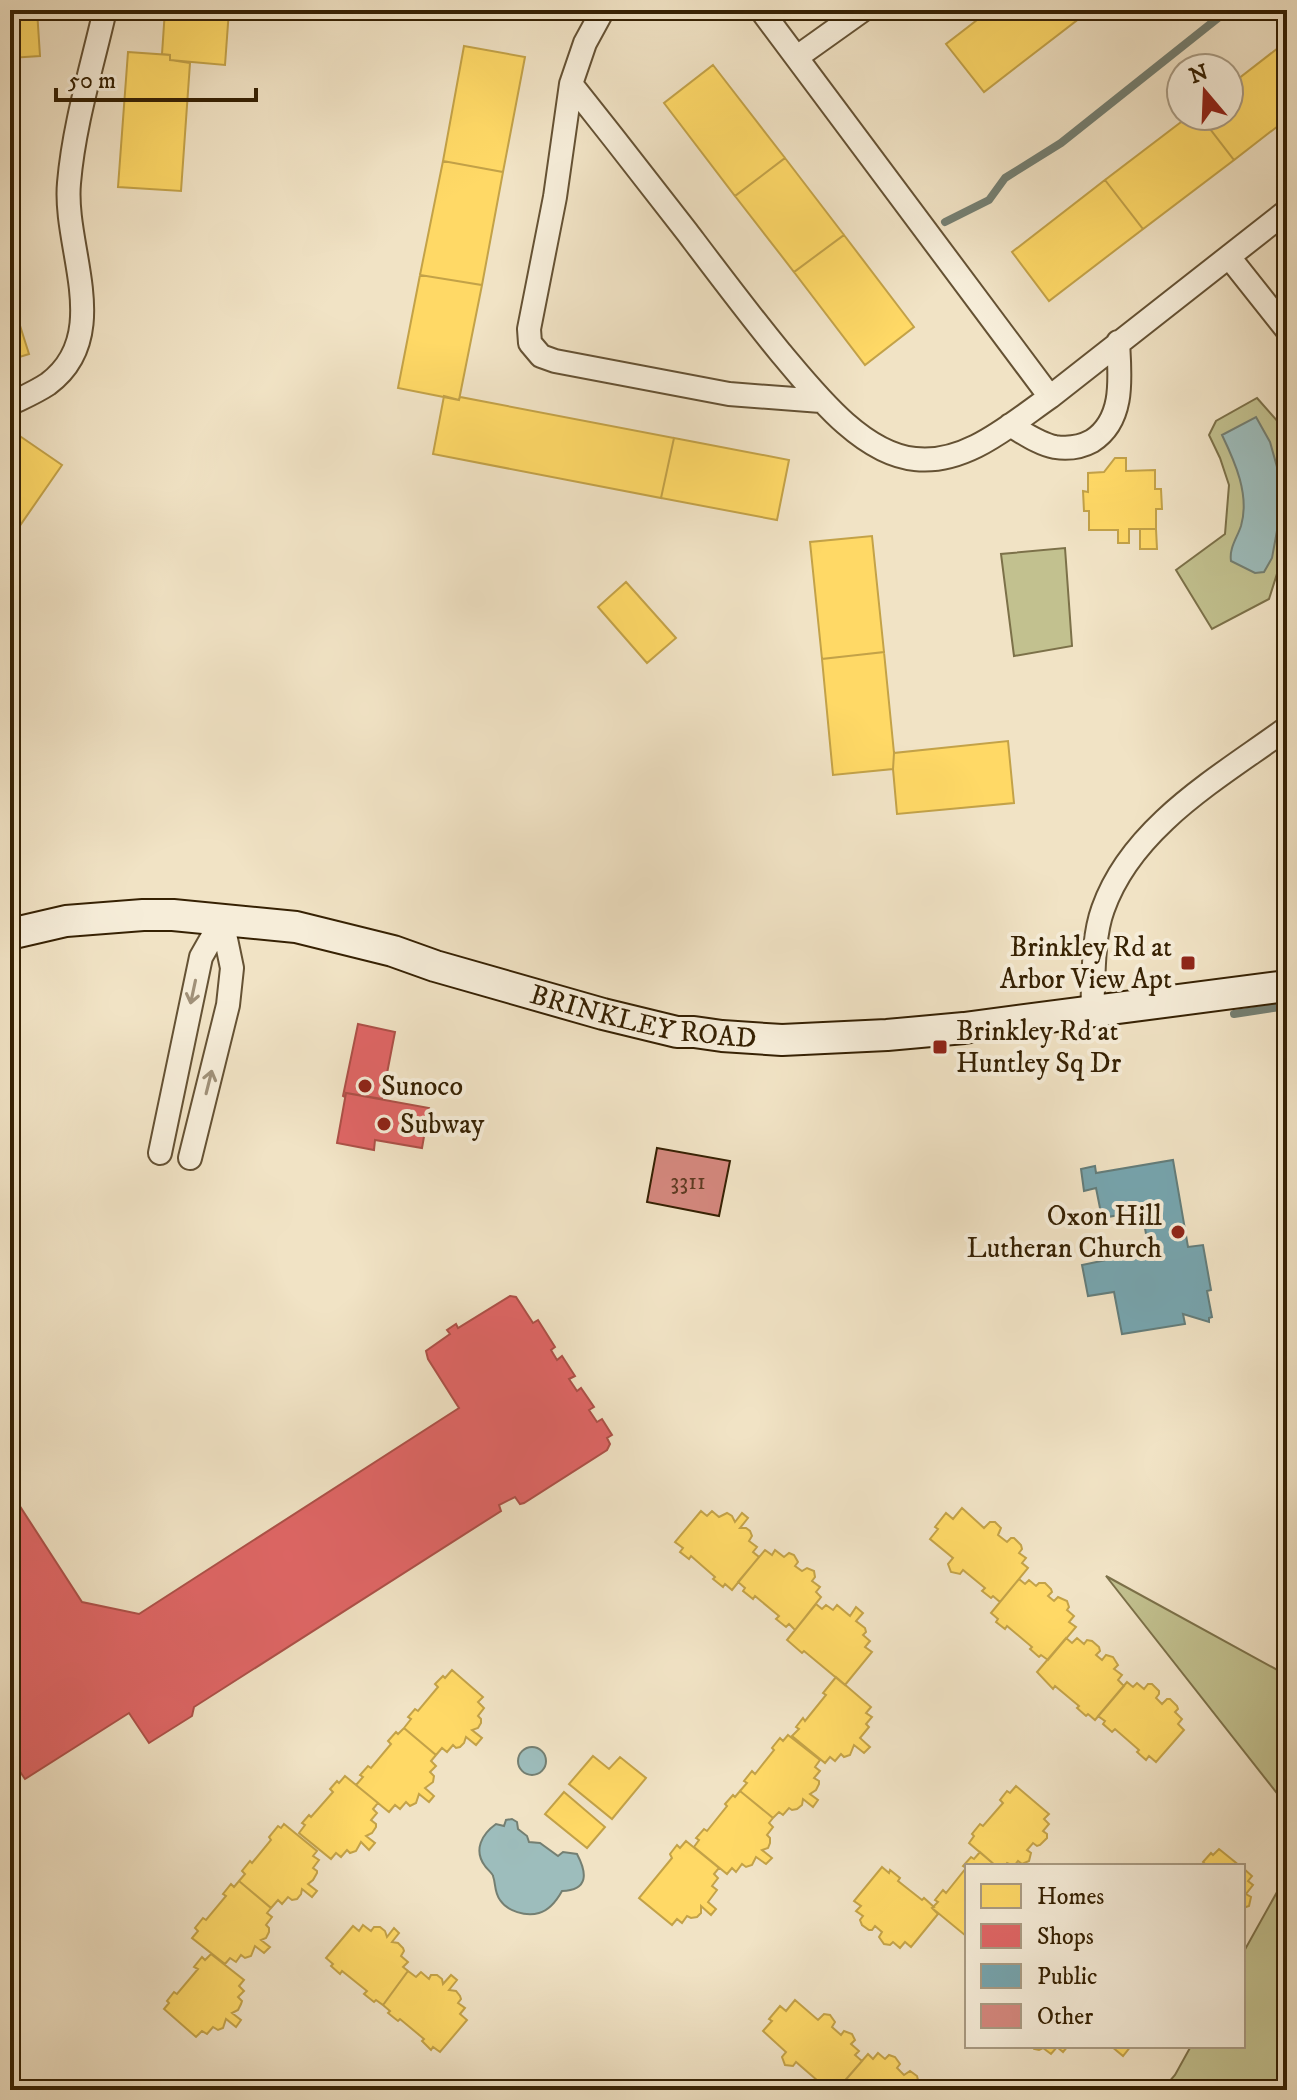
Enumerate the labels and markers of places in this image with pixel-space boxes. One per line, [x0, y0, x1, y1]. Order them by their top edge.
place label: Brinkley Rd at Arbor View Apt [1000, 930, 1172, 997]
marker: Brinkley Rd at Arbor View Apt [1179, 954, 1197, 972]
place label: Brinkley Rd at Huntley Sq Dr [956, 1014, 1122, 1081]
marker: Brinkley Rd at Huntley Sq Dr [931, 1038, 949, 1056]
place label: Sunoco [381, 1069, 463, 1104]
marker: Sunoco [356, 1077, 374, 1095]
place label: Subway [400, 1107, 485, 1142]
marker: Subway [375, 1115, 393, 1133]
place label: Oxon Hill Lutheran Church [966, 1199, 1163, 1266]
marker: Oxon Hill Lutheran Church [1169, 1223, 1187, 1241]

